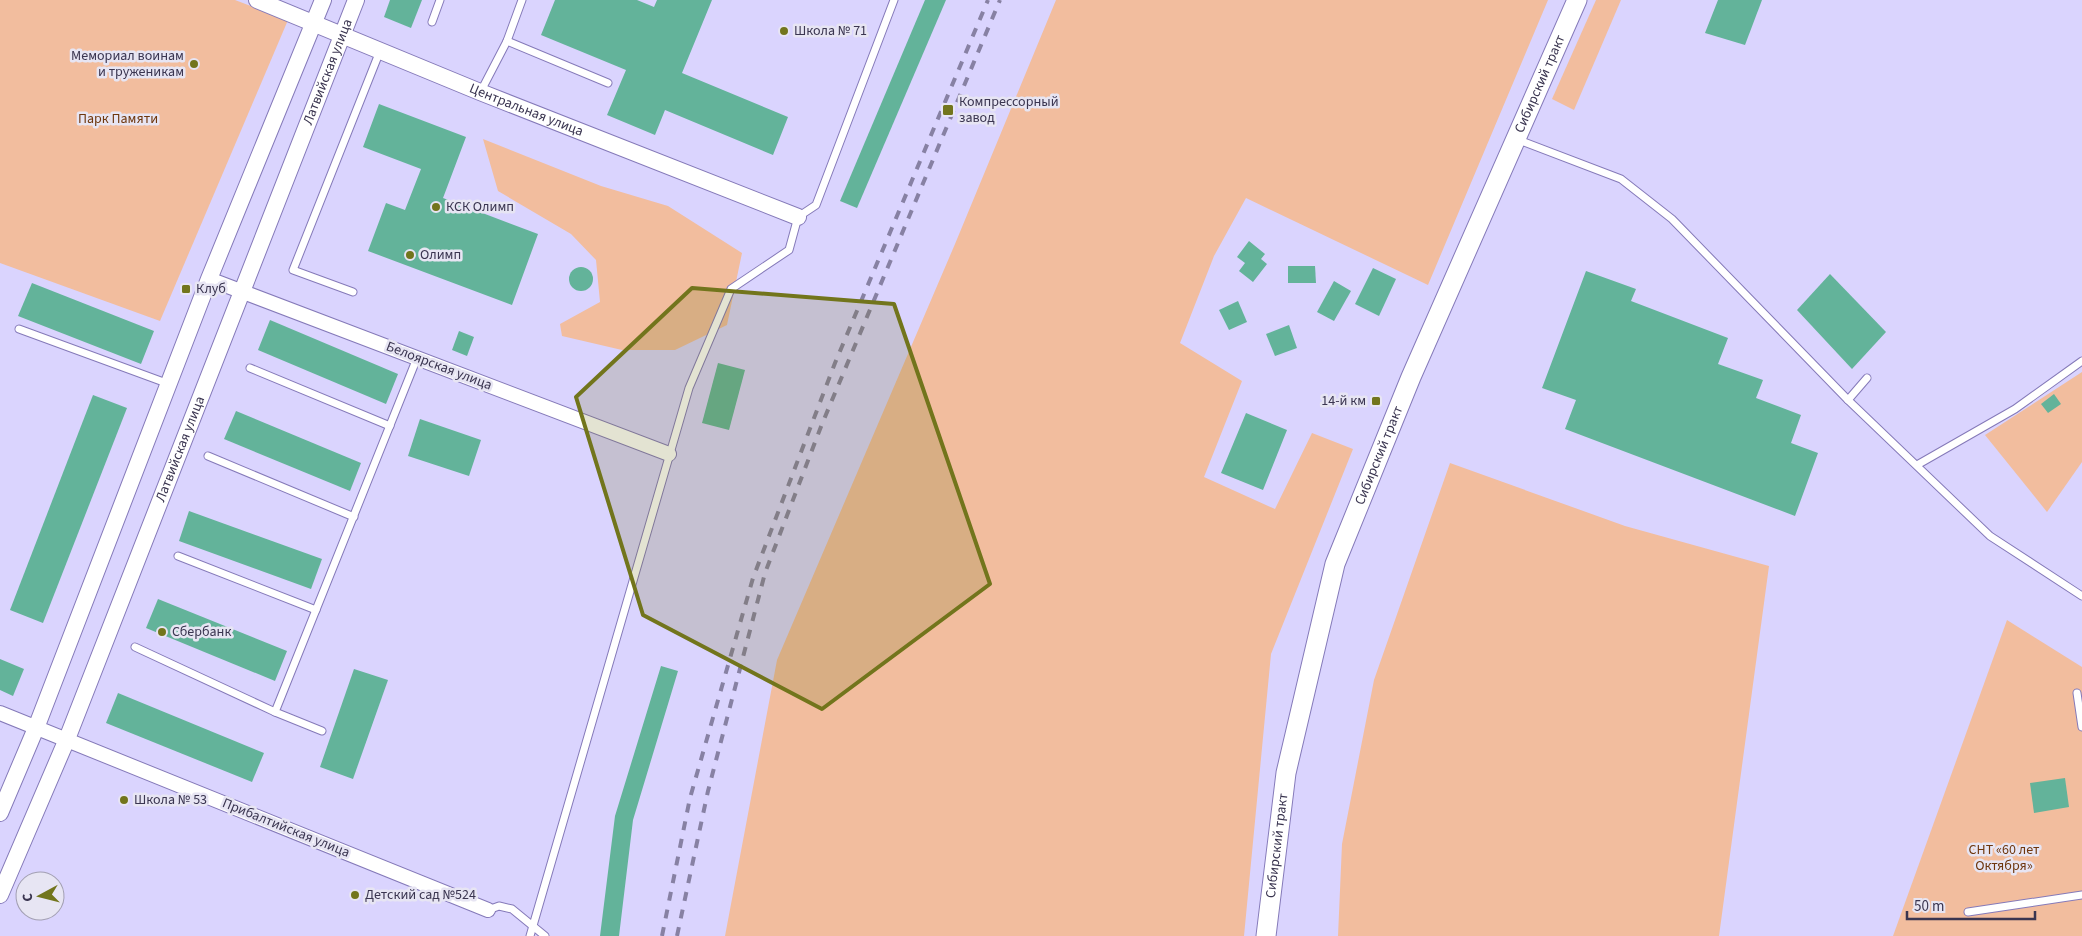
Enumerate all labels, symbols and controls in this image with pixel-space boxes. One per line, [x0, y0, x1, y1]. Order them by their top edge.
street label: Латвийская улица [298, 16, 358, 128]
place label: Школа № 71 [794, 21, 867, 41]
marker: Школа № 71 [778, 25, 790, 37]
street label: Сибирский тракт [1510, 31, 1571, 136]
place label: Мемориал воинам и труженикам [71, 46, 184, 82]
marker: Мемориал воинам и труженикам [188, 58, 200, 70]
street label: Центральная улица [466, 79, 586, 142]
place label: Компрессорный завод [959, 92, 1059, 128]
marker: Компрессорный завод [941, 103, 955, 117]
park label: Парк Памяти [78, 109, 158, 129]
place label: КСК Олимп [446, 197, 514, 217]
marker: КСК Олимп [430, 201, 442, 213]
place label: Олимп [420, 245, 461, 265]
marker: Олимп [404, 249, 416, 261]
place label: Клуб [196, 279, 226, 299]
marker: Клуб [180, 283, 192, 295]
street label: Белоярская улица [383, 337, 495, 395]
place label: 14-й км [1321, 391, 1366, 411]
street label: Латвийская улица [151, 393, 210, 505]
marker: 14-й км [1370, 395, 1382, 407]
street label: Сибирский тракт [1350, 402, 1408, 508]
place label: Сбербанк [172, 622, 231, 642]
marker: Сбербанк [156, 626, 168, 638]
place label: Школа № 53 [134, 790, 207, 810]
street label: Сибирский тракт [1261, 792, 1293, 899]
street label: Прибалтийская улица [219, 793, 353, 863]
marker: Школа № 53 [118, 794, 130, 806]
park label: СНТ «60 лет Октября» [1969, 840, 2040, 876]
north arrow [15, 871, 65, 921]
place label: Детский сад №524 [365, 885, 476, 905]
scale bar [1907, 888, 2034, 920]
marker: Детский сад №524 [349, 889, 361, 901]
text: С [18, 892, 39, 903]
text: 50 m [1914, 896, 1944, 917]

